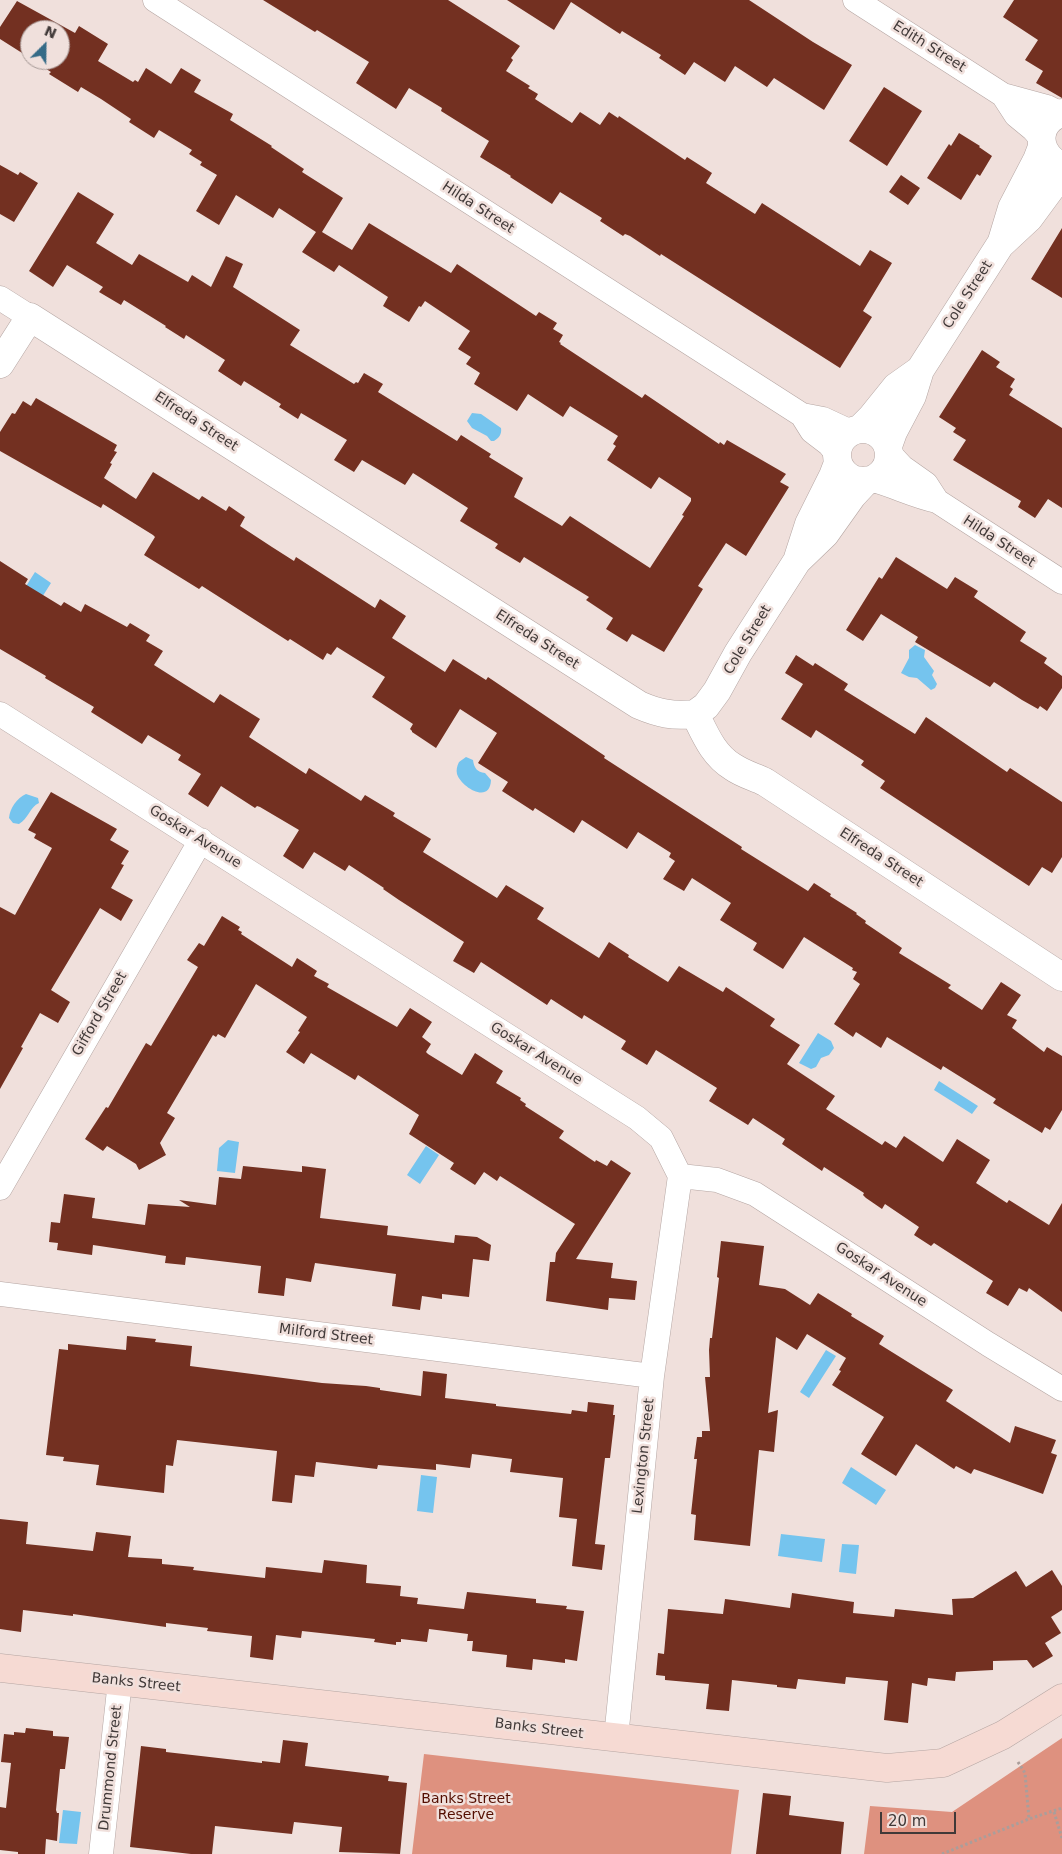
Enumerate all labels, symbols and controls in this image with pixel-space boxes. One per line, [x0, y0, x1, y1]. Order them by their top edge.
street label: Edith Street [889, 18, 969, 76]
north arrow [20, 20, 70, 70]
text: N [42, 22, 59, 42]
street label: Hilda Street [439, 178, 517, 238]
street label: Cole Street [940, 258, 996, 332]
street label: Elfreda Street [151, 389, 241, 455]
street label: Hilda Street [960, 512, 1038, 572]
street label: Cole Street [721, 602, 775, 678]
street label: Elfreda Street [492, 607, 582, 673]
street label: Goskar Avenue [146, 802, 244, 872]
street label: Elfreda Street [836, 825, 926, 891]
street label: Gifford Street [69, 969, 131, 1059]
street label: Goskar Avenue [487, 1019, 585, 1089]
street label: Goskar Avenue [832, 1239, 930, 1311]
street label: Milford Street [278, 1321, 374, 1349]
street label: Lexington Street [630, 1398, 658, 1514]
street label: Banks Street [91, 1670, 181, 1696]
street label: Drummond Street [96, 1704, 126, 1832]
street label: Banks Street [494, 1715, 584, 1743]
park label: Banks Street Reserve [421, 1791, 511, 1824]
scale bar [882, 1802, 958, 1834]
text: 20 m [888, 1812, 926, 1830]

